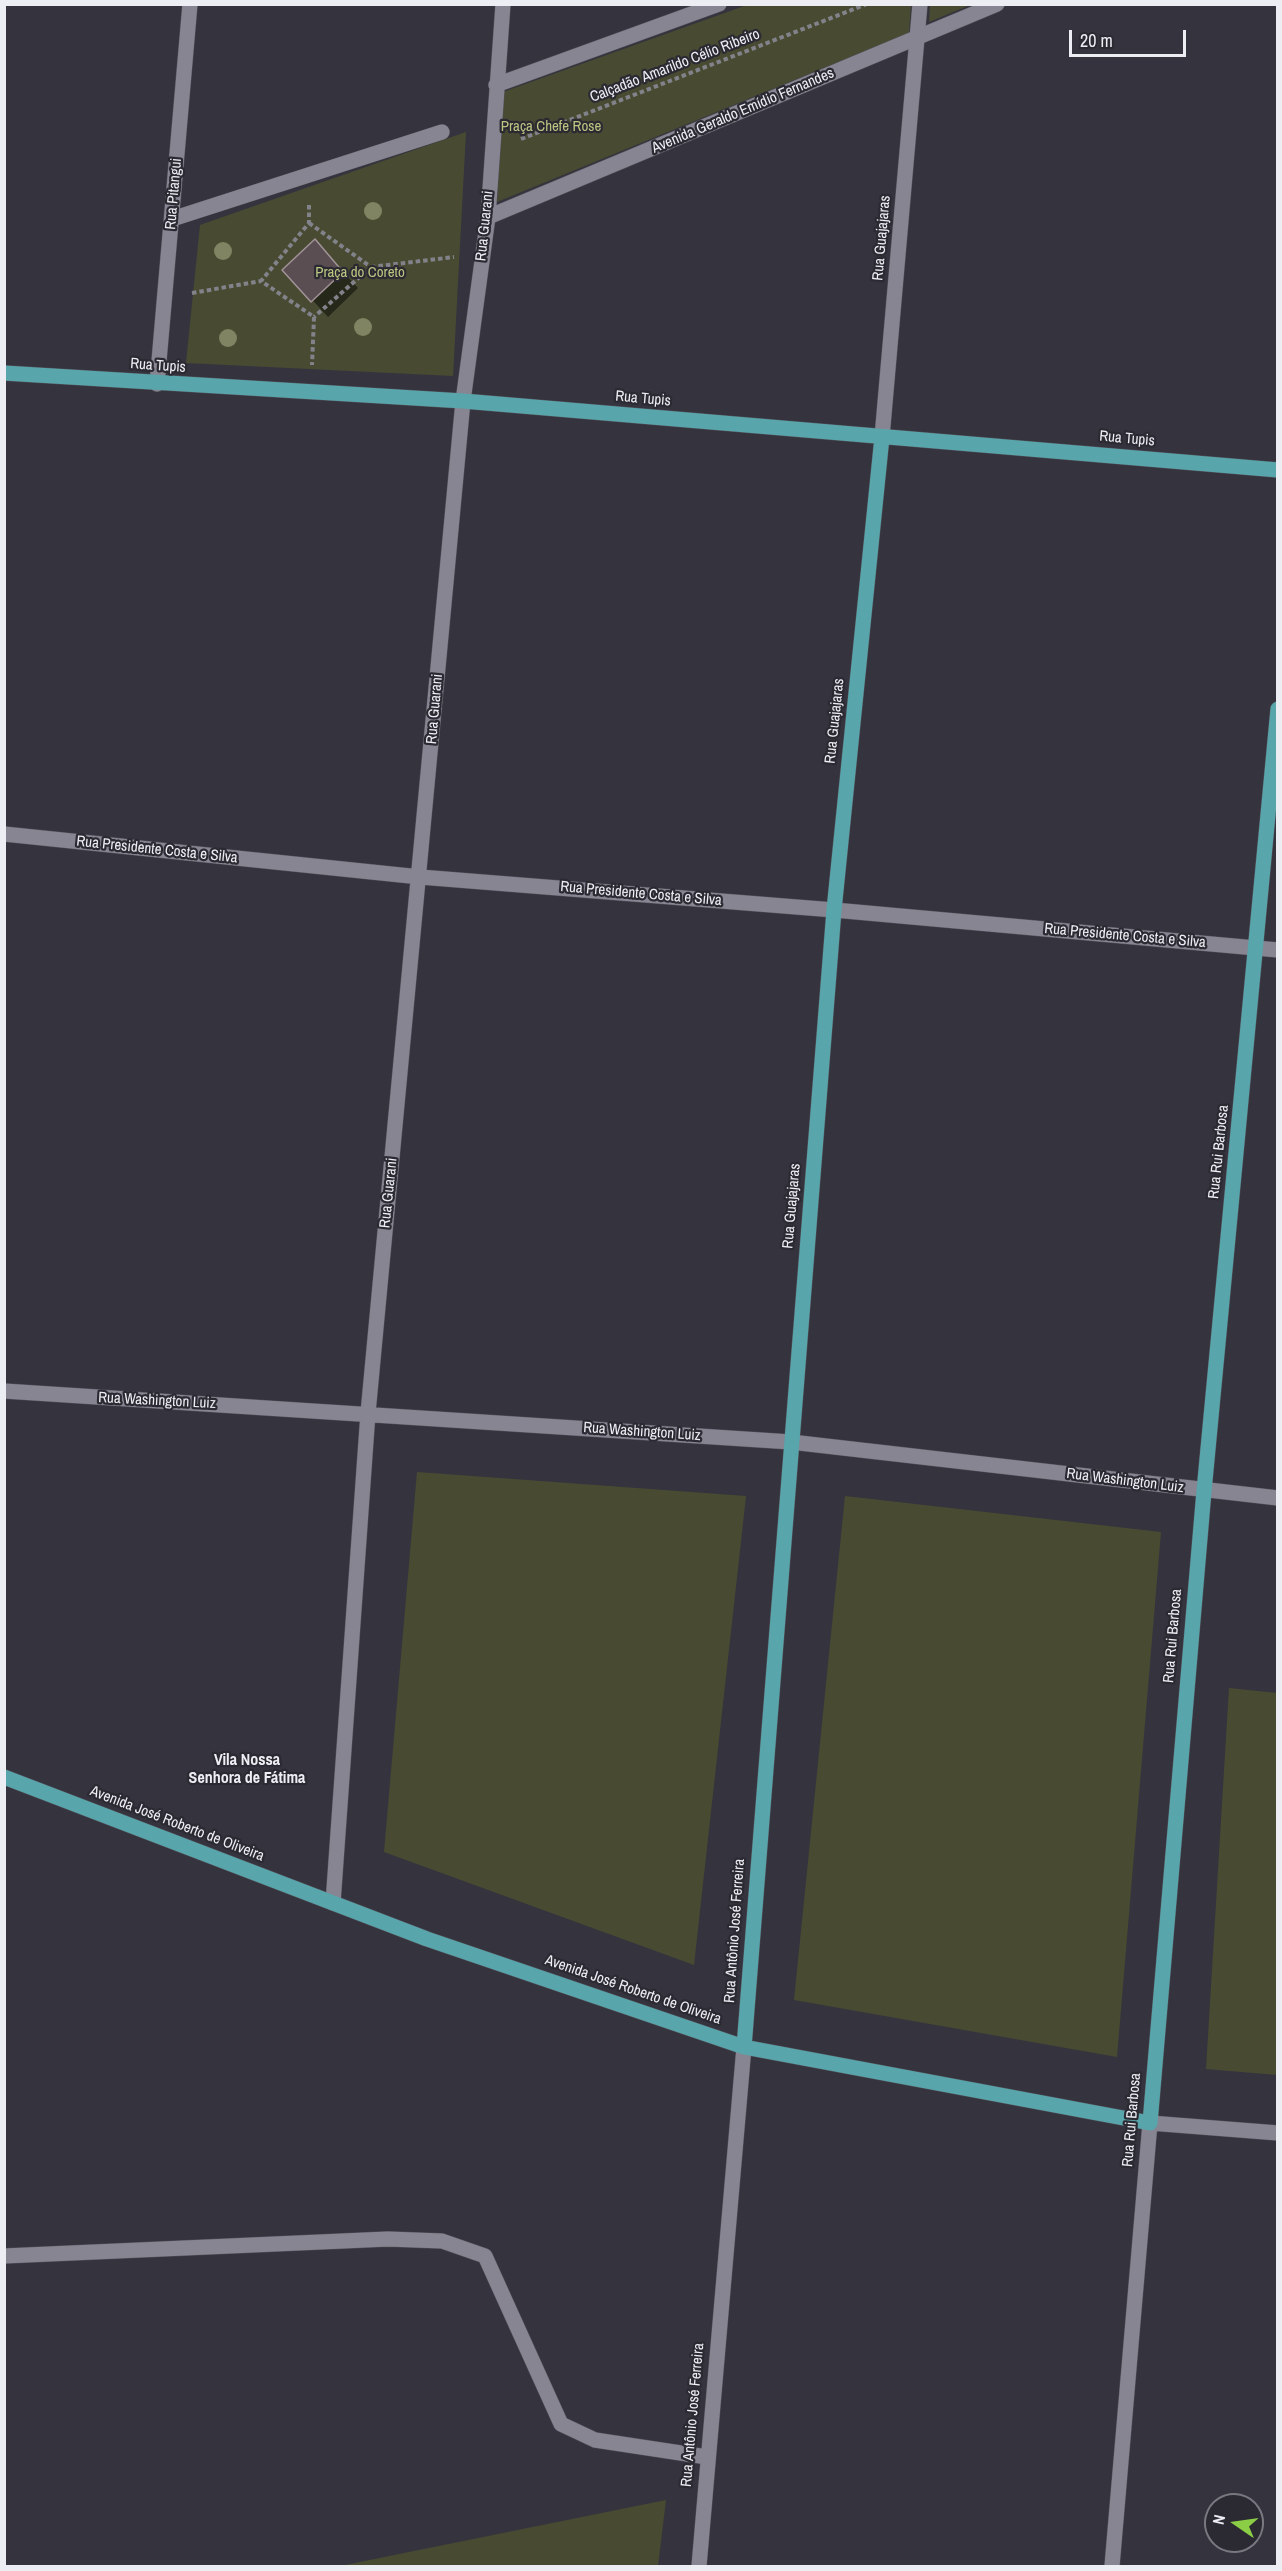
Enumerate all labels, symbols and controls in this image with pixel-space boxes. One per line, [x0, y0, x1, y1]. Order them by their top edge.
scale bar [1072, 18, 1189, 56]
street label: Calçadão Amarildo Célio Ribeiro [588, 25, 762, 107]
text: 20 m [1080, 28, 1113, 53]
street label: Avenida Geraldo Emídio Fernandes [649, 64, 837, 158]
park label: Praça Chefe Rose [501, 118, 601, 136]
street label: Rua Pitangui [162, 157, 186, 231]
street label: Rua Guarani [472, 190, 498, 262]
street label: Rua Guajajaras [869, 195, 895, 281]
park label: Praça do Coreto [315, 264, 405, 282]
street label: Rua Tupis [130, 355, 186, 377]
street label: Rua Tupis [614, 388, 672, 410]
street label: Rua Tupis [1098, 428, 1156, 450]
street label: Rua Guarani [423, 673, 447, 745]
street label: Rua Guajajaras [822, 678, 848, 764]
street label: Rua Presidente Costa e Silva [75, 833, 239, 867]
street label: Rua Presidente Costa e Silva [560, 878, 722, 910]
street label: Rua Presidente Costa e Silva [1044, 920, 1206, 952]
street label: Rua Rui Barbosa [1205, 1104, 1233, 1200]
street label: Rua Guarani [376, 1157, 402, 1229]
street label: Rua Guajajaras [779, 1163, 805, 1249]
street label: Rua Washington Luiz [98, 1389, 216, 1413]
street label: Rua Washington Luiz [583, 1419, 701, 1445]
street label: Rua Washington Luiz [1065, 1465, 1185, 1497]
street label: Rua Rui Barbosa [1160, 1588, 1186, 1684]
district label: Vila Nossa Senhora de Fátima [189, 1751, 305, 1789]
street label: Avenida José Roberto de Oliveira [87, 1782, 267, 1866]
street label: Rua Antônio José Ferreira [721, 1858, 749, 2004]
street label: Avenida José Roberto de Oliveira [543, 1951, 723, 2029]
street label: Rua Rui Barbosa [1119, 2072, 1145, 2168]
street label: Rua Antônio José Ferreira [678, 2342, 708, 2488]
north arrow [1204, 2493, 1264, 2553]
text: N [1207, 2512, 1230, 2527]

